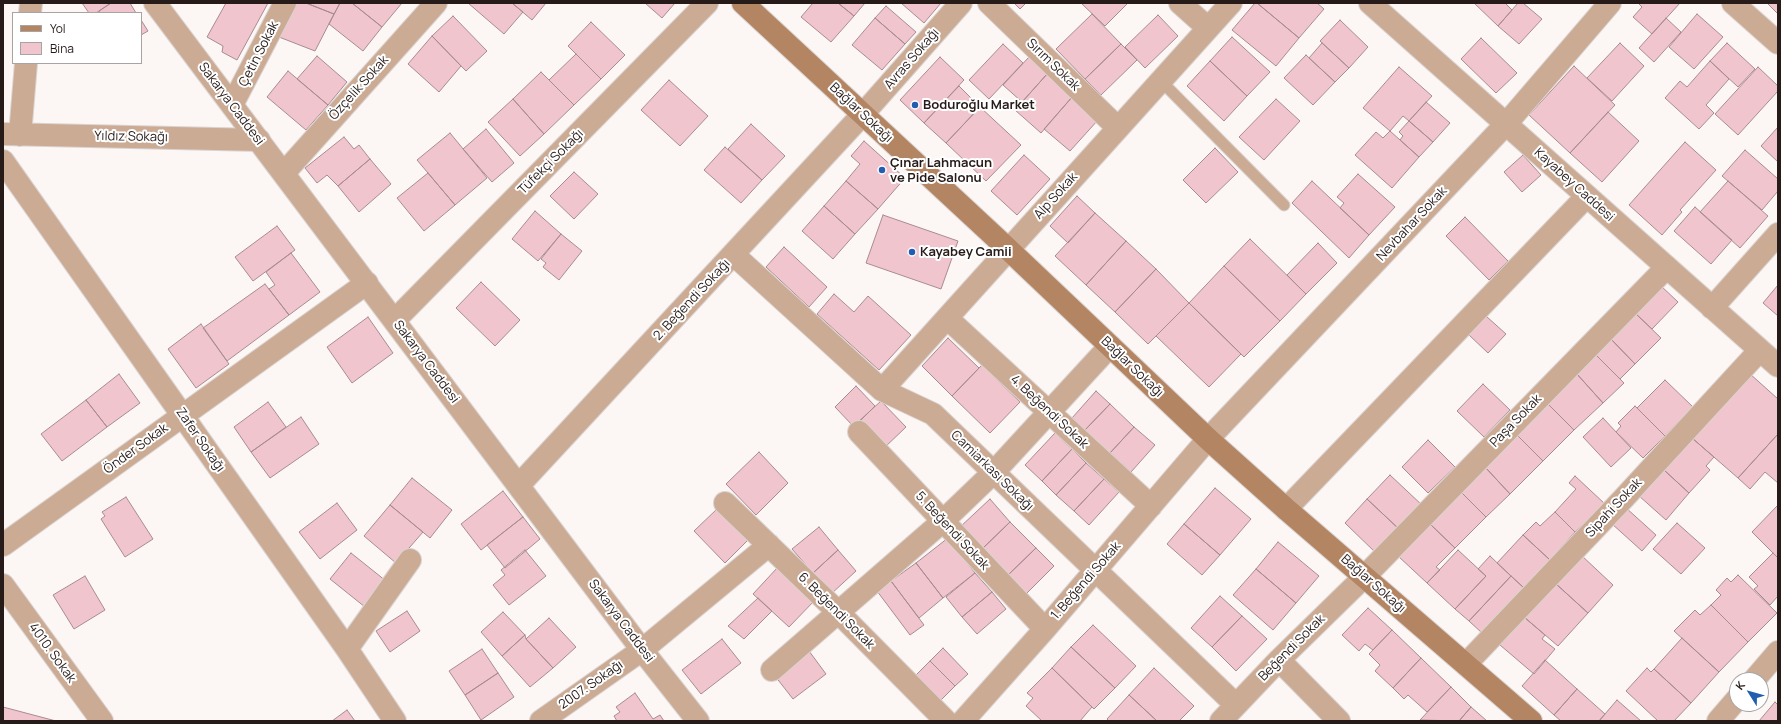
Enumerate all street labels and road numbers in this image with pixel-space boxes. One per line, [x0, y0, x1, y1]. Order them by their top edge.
street label: Çetin Sokak [236, 19, 282, 89]
street label: Avras Sokağı [881, 25, 943, 93]
street label: Sırım Sokak [1023, 36, 1083, 94]
street label: Özçelik Sokak [326, 53, 392, 123]
street label: Sakarya Caddesi [195, 60, 267, 148]
street label: Bağlar Sokağı [826, 80, 896, 146]
street label: Tüfekçi Sokağı [515, 126, 587, 198]
street label: Yıldız Sokağı [94, 129, 168, 145]
street label: Kayabey Caddesi [1531, 145, 1617, 225]
street label: Alp Sokak [1031, 169, 1081, 223]
street label: Nevbahar Sokak [1374, 184, 1450, 264]
street label: 2. Beğendi Sokağı [650, 256, 734, 344]
street label: Sakarya Caddesi [390, 318, 462, 406]
street label: Bağlar Sokağı [1098, 333, 1166, 401]
street label: 4. Beğendi Sokak [1007, 372, 1091, 452]
street label: Paşa Sokak [1487, 391, 1545, 451]
street label: Zafer Sokağı [172, 405, 228, 475]
street label: Önder Sokak [101, 421, 171, 477]
street label: Camiarkası Sokağı [947, 428, 1037, 514]
street label: Sipahi Sokak [1583, 475, 1645, 541]
street label: 5. Beğendi Sokak [912, 489, 992, 573]
street label: 1. Beğendi Sokak [1048, 539, 1124, 623]
street label: Bağlar Sokağı [1337, 552, 1409, 616]
street label: 6. Beğendi Sokak [795, 570, 877, 652]
street label: Sakarya Caddesi [585, 577, 657, 665]
street label: Beğendi Sokak [1256, 612, 1328, 684]
street label: 4010. Sokak [25, 620, 79, 686]
street label: 2007. Sokağı [556, 657, 626, 713]

